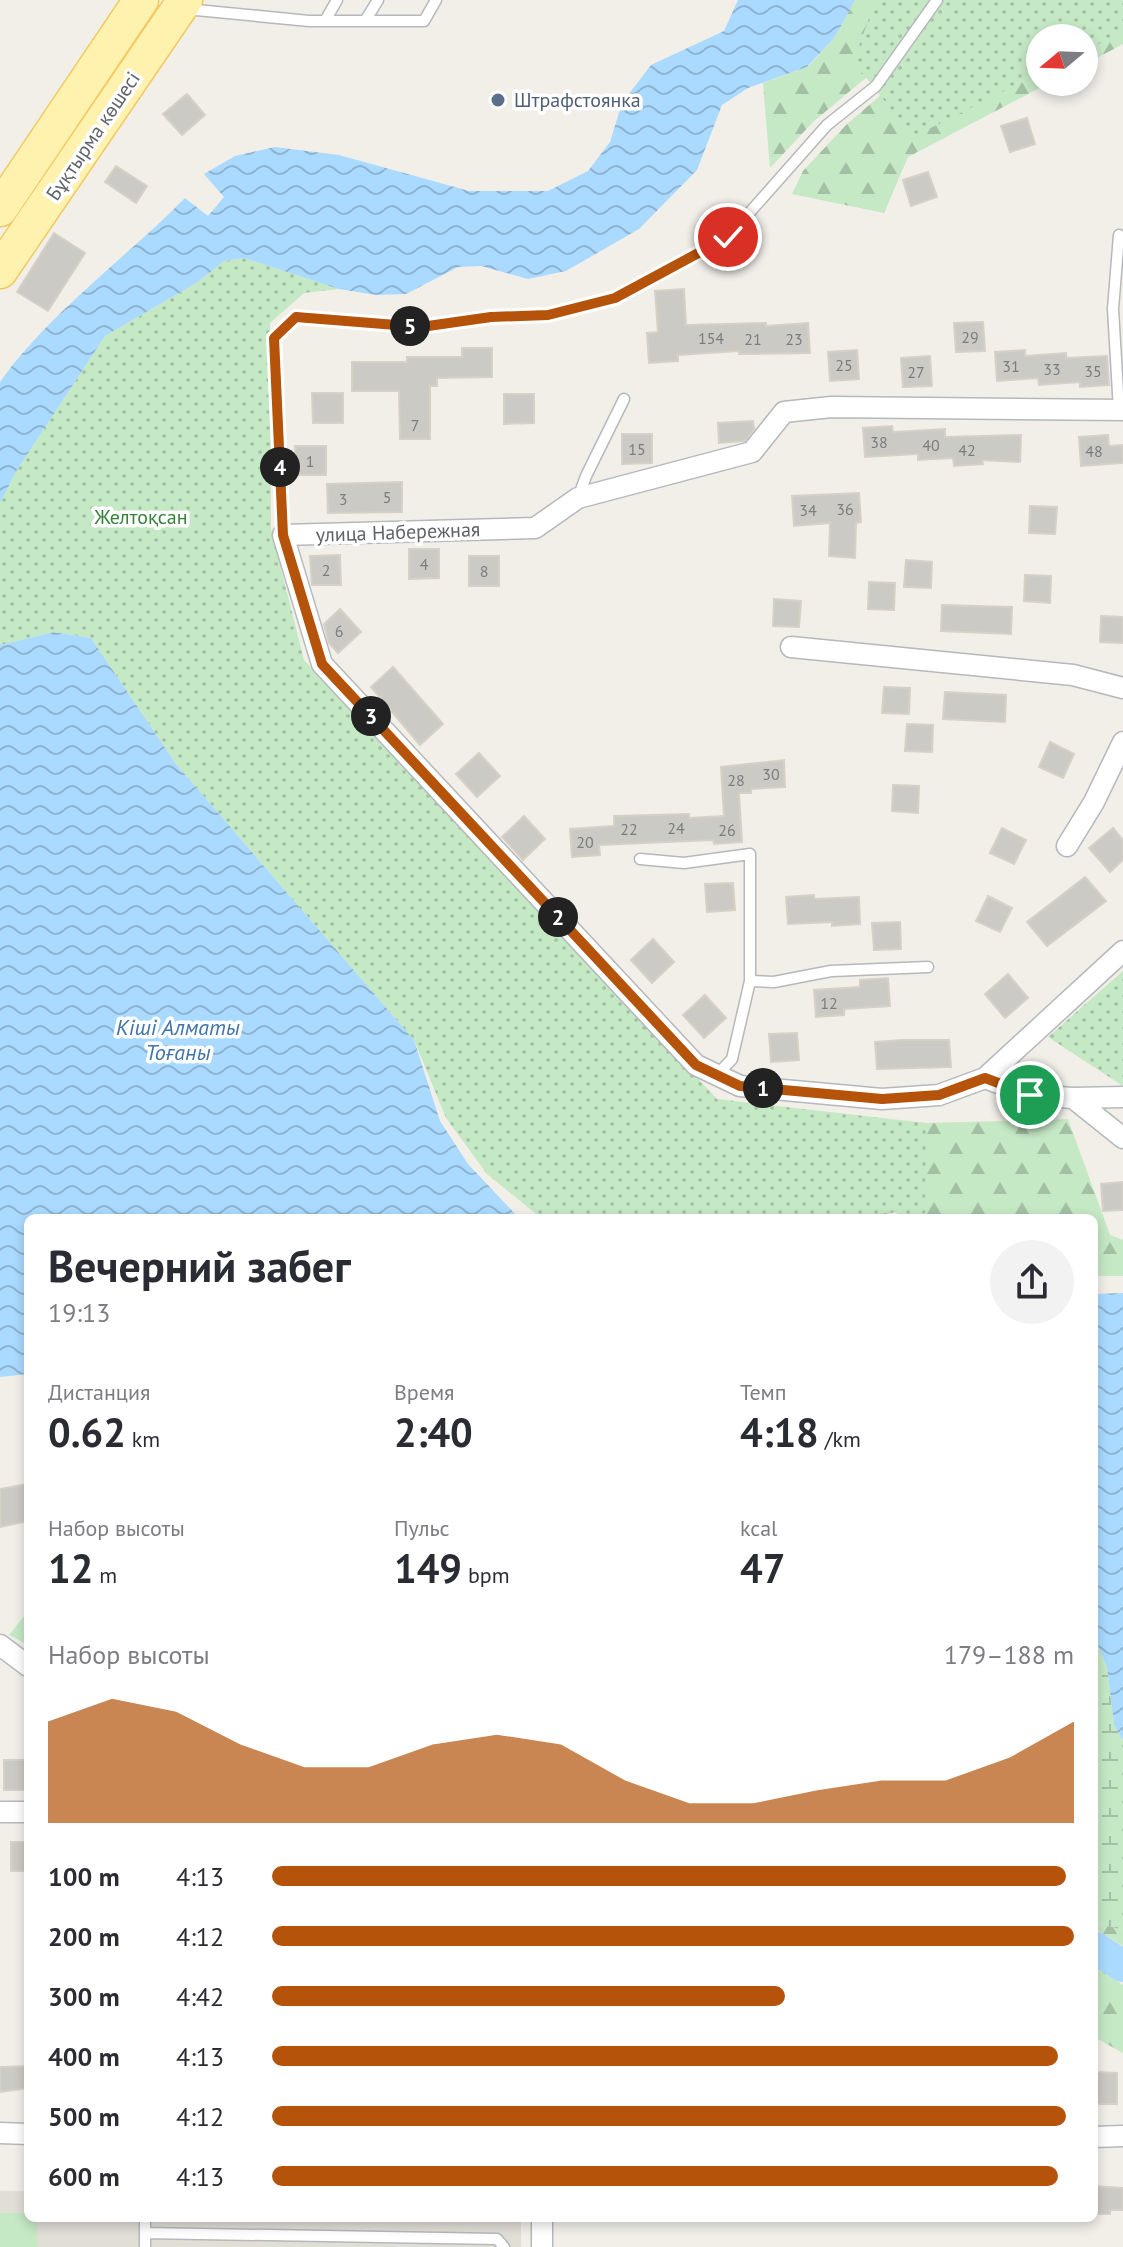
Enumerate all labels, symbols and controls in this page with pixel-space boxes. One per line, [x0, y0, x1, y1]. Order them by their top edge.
north arrow [1026, 24, 1098, 96]
map controls [1026, 24, 1098, 96]
street label: Бұқтырма көшесі [40, 67, 146, 205]
place label: Штрафстоянка [514, 87, 641, 113]
marker: Штрафстоянка [489, 91, 507, 109]
pin [694, 203, 762, 271]
icon: check [706, 215, 750, 259]
pin: 5 [390, 306, 430, 346]
text: 5 [404, 312, 416, 340]
house number: 29 [961, 327, 979, 347]
house number: 154 [698, 328, 724, 348]
house number: 21 [744, 329, 762, 349]
house number: 23 [785, 329, 803, 349]
house number: 25 [835, 355, 853, 375]
house number: 31 [1002, 356, 1020, 376]
house number: 33 [1043, 359, 1061, 379]
house number: 35 [1084, 361, 1102, 381]
house number: 27 [907, 362, 925, 382]
house number: 7 [411, 415, 419, 435]
house number: 38 [870, 432, 888, 452]
house number: 40 [922, 435, 940, 455]
house number: 15 [628, 439, 646, 459]
house number: 42 [958, 440, 976, 460]
house number: 48 [1085, 441, 1103, 461]
pin: 4 [260, 447, 300, 487]
house number: 1 [306, 451, 314, 471]
text: 4 [274, 453, 286, 481]
house number: 5 [383, 487, 391, 507]
house number: 3 [339, 489, 347, 509]
house number: 36 [836, 499, 854, 519]
house number: 34 [799, 500, 817, 520]
park label: Желтоқсан [93, 504, 188, 530]
street label: улица Набережная [315, 516, 481, 548]
house number: 4 [420, 554, 429, 574]
house number: 2 [322, 560, 330, 580]
house number: 8 [480, 561, 488, 581]
house number: 6 [335, 621, 343, 641]
pin: 3 [351, 696, 391, 736]
text: 3 [365, 702, 377, 730]
house number: 30 [762, 764, 780, 784]
house number: 28 [727, 770, 745, 790]
house number: 24 [667, 818, 685, 838]
house number: 22 [620, 819, 638, 839]
house number: 26 [718, 820, 736, 840]
house number: 20 [576, 832, 594, 852]
pin: 2 [538, 897, 578, 937]
text: 2 [552, 903, 564, 931]
house number: 12 [820, 993, 838, 1013]
water label: Кіші Алматы Тоғаны [116, 1013, 240, 1066]
pin [996, 1061, 1064, 1129]
pin: 1 [743, 1068, 783, 1108]
icon: arrive [1008, 1073, 1052, 1117]
text: 1 [757, 1074, 769, 1102]
text: Вечерний забег [48, 1237, 351, 1294]
button: share [990, 1240, 1074, 1324]
text: 19:13 [48, 1296, 110, 1329]
text: Дистанция [48, 1378, 150, 1406]
text: Время [394, 1378, 455, 1406]
text: Темп [740, 1378, 787, 1406]
text: 0.62 [48, 1406, 126, 1458]
text: 2:40 [394, 1406, 473, 1458]
text: 4:18 [740, 1406, 819, 1458]
text: km [126, 1425, 160, 1453]
text: /km [819, 1425, 861, 1453]
text: Набор высоты [48, 1514, 185, 1542]
text: Пульс [394, 1514, 449, 1542]
text: kcal [740, 1514, 778, 1542]
text: 12 [48, 1542, 93, 1594]
text: 149 [394, 1542, 462, 1594]
text: 47 [740, 1542, 785, 1594]
text: m [93, 1561, 117, 1589]
text: bpm [462, 1561, 510, 1589]
text: Набор высоты [48, 1638, 210, 1671]
text: 179–188 m [944, 1638, 1074, 1671]
text: 100 m [48, 1860, 120, 1893]
text: 4:13 [176, 1860, 224, 1893]
text: 200 m [48, 1920, 120, 1953]
text: 4:12 [176, 1920, 224, 1953]
text: 300 m [48, 1980, 120, 2013]
text: 4:42 [176, 1980, 224, 2013]
text: 400 m [48, 2040, 120, 2073]
text: 4:13 [176, 2040, 224, 2073]
text: 500 m [48, 2100, 120, 2133]
text: 4:12 [176, 2100, 224, 2133]
text: 600 m [48, 2160, 120, 2193]
text: 4:13 [176, 2160, 224, 2193]

